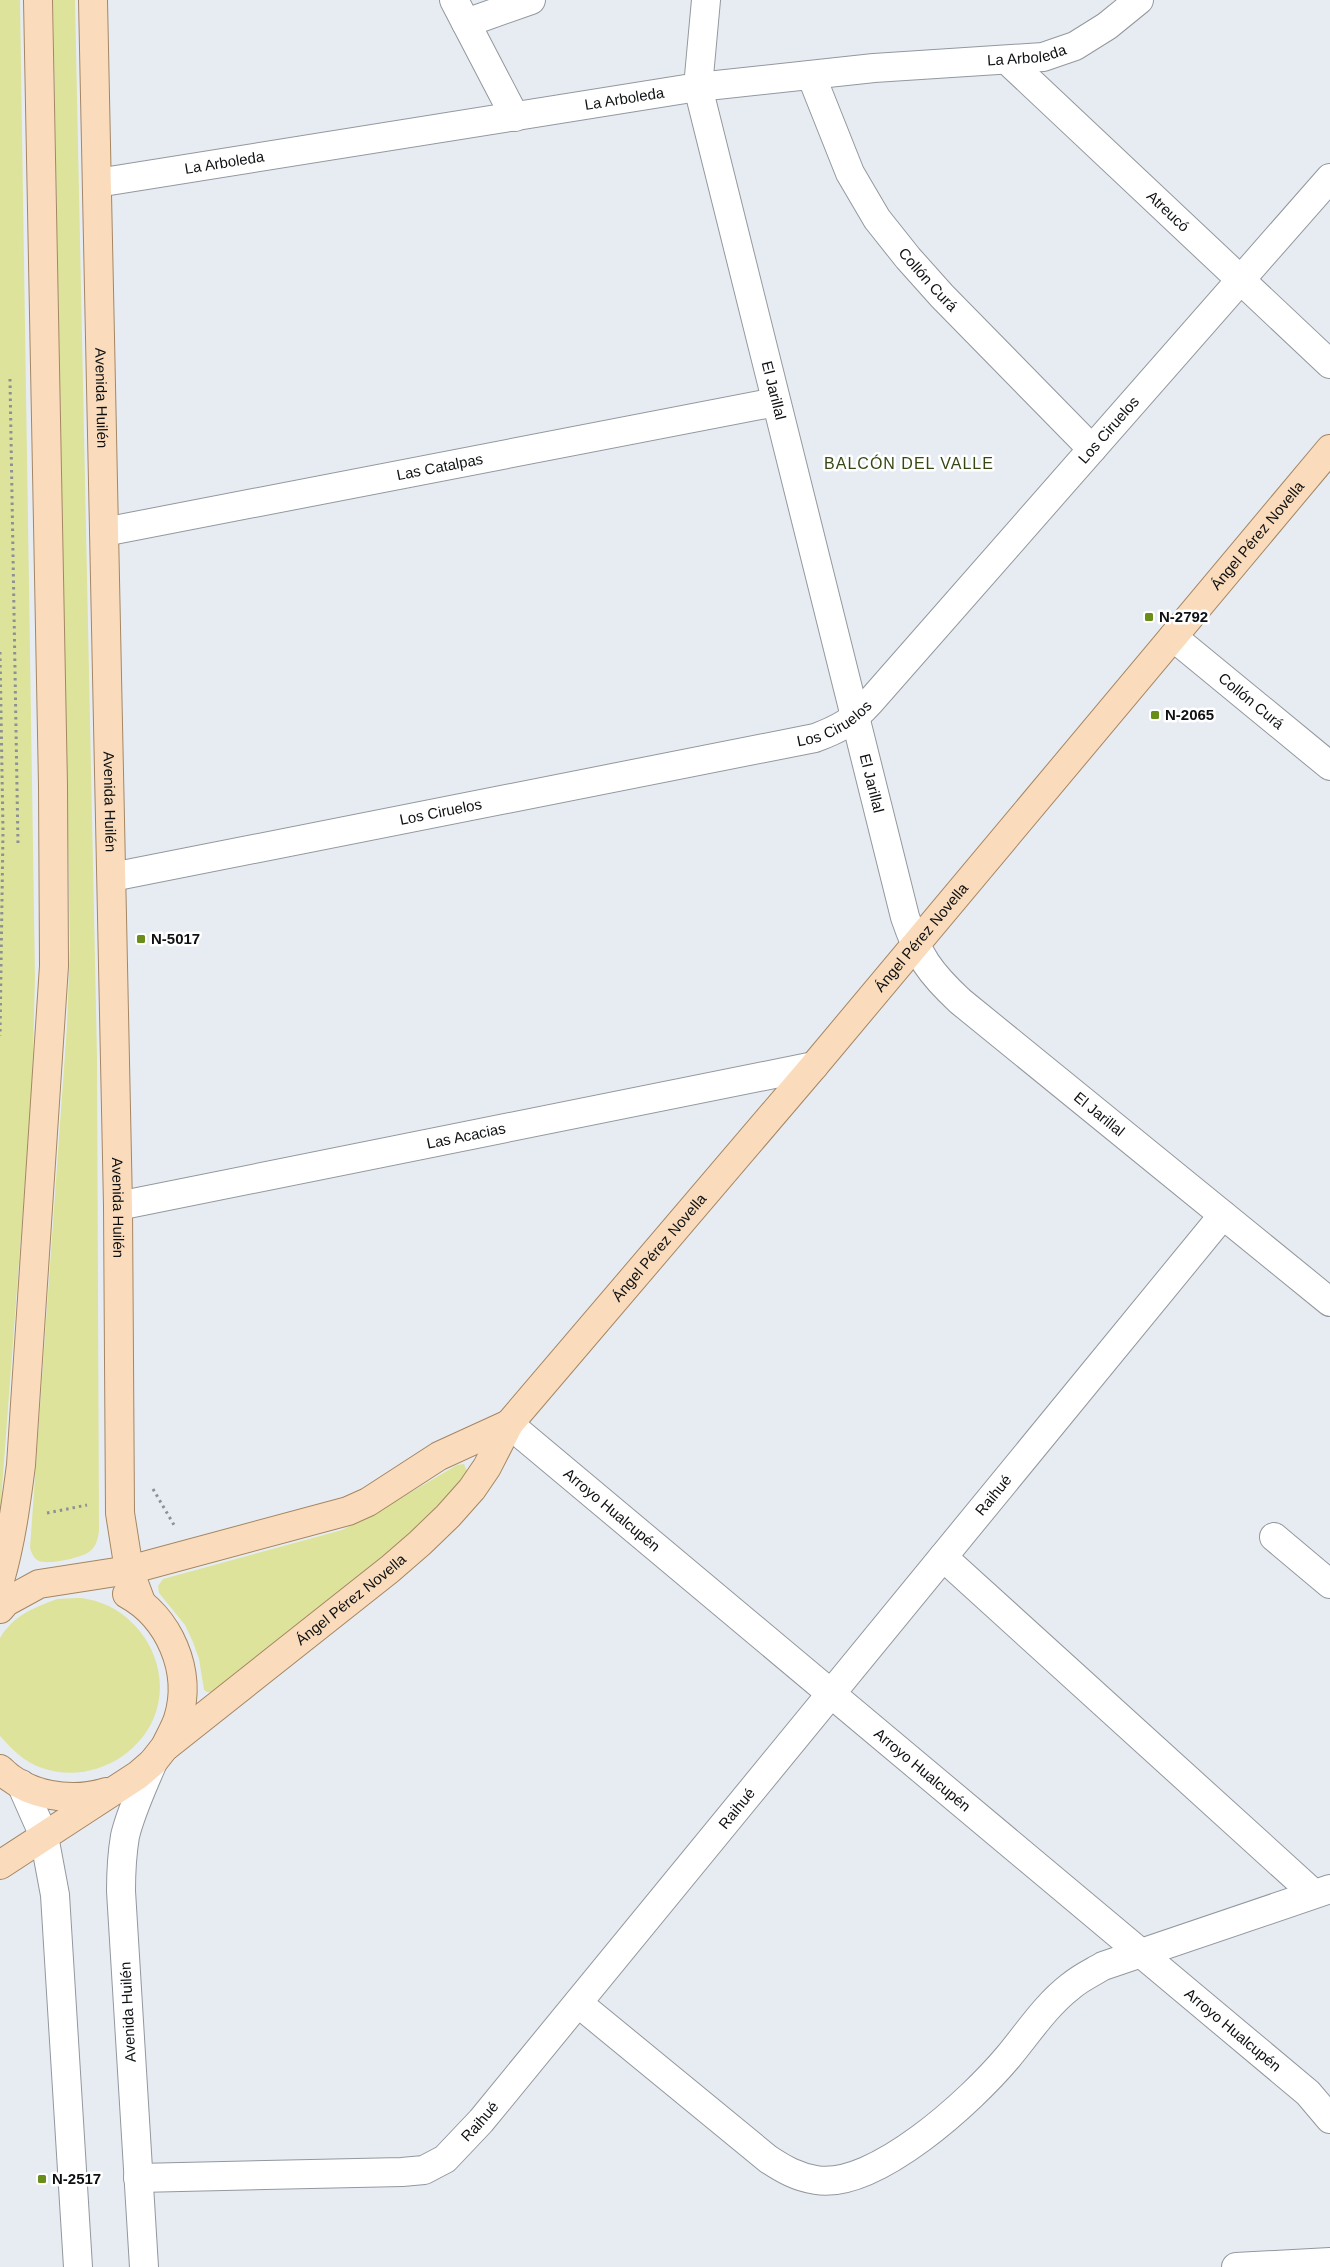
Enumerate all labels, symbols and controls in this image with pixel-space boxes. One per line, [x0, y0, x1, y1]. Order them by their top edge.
street label: La Arboleda [986, 40, 1069, 69]
street label: La Arboleda [583, 83, 666, 113]
street label: La Arboleda [183, 147, 266, 177]
street label: Atreucó [1144, 187, 1193, 235]
street label: Collón Curá [895, 244, 961, 315]
street label: Avenida Huilén [92, 347, 111, 448]
street label: El Jarillal [759, 359, 790, 421]
street label: Los Ciruelos [1074, 393, 1142, 467]
street label: Las Catalpas [395, 450, 484, 483]
district label: BALCÓN DEL VALLE [824, 454, 994, 472]
street label: Ángel Pérez Novella [1207, 477, 1308, 593]
place label: N-2792 [1159, 608, 1208, 625]
marker: N-2792 [1143, 611, 1155, 623]
street label: Collón Curá [1215, 669, 1288, 733]
street label: Los Ciruelos [795, 697, 875, 749]
place label: N-2065 [1165, 706, 1214, 723]
marker: N-2065 [1149, 709, 1161, 721]
street label: Avenida Huilén [101, 751, 120, 852]
street label: El Jarillal [857, 752, 888, 814]
street label: Los Ciruelos [398, 795, 483, 828]
street label: Ángel Pérez Novella [871, 879, 972, 995]
place label: N-5017 [151, 930, 200, 947]
marker: N-5017 [135, 933, 147, 945]
street label: El Jarillal [1071, 1088, 1128, 1139]
street label: Las Acacias [425, 1119, 507, 1152]
street label: Avenida Huilén [109, 1157, 127, 1258]
street label: Ángel Pérez Novella [608, 1190, 710, 1305]
street label: Arroyo Hualcupén [561, 1465, 664, 1555]
street label: Raihué [971, 1471, 1015, 1519]
street label: Ángel Pérez Novella [292, 1550, 410, 1648]
street label: Arroyo Hualcupén [871, 1725, 974, 1815]
street label: Raihué [715, 1785, 758, 1832]
street label: Avenida Huilén [116, 1961, 139, 2063]
street label: Arroyo Hualcupén [1182, 1985, 1285, 2075]
street label: Raihué [457, 2098, 501, 2145]
place label: N-2517 [52, 2170, 101, 2187]
marker: N-2517 [36, 2173, 48, 2185]

